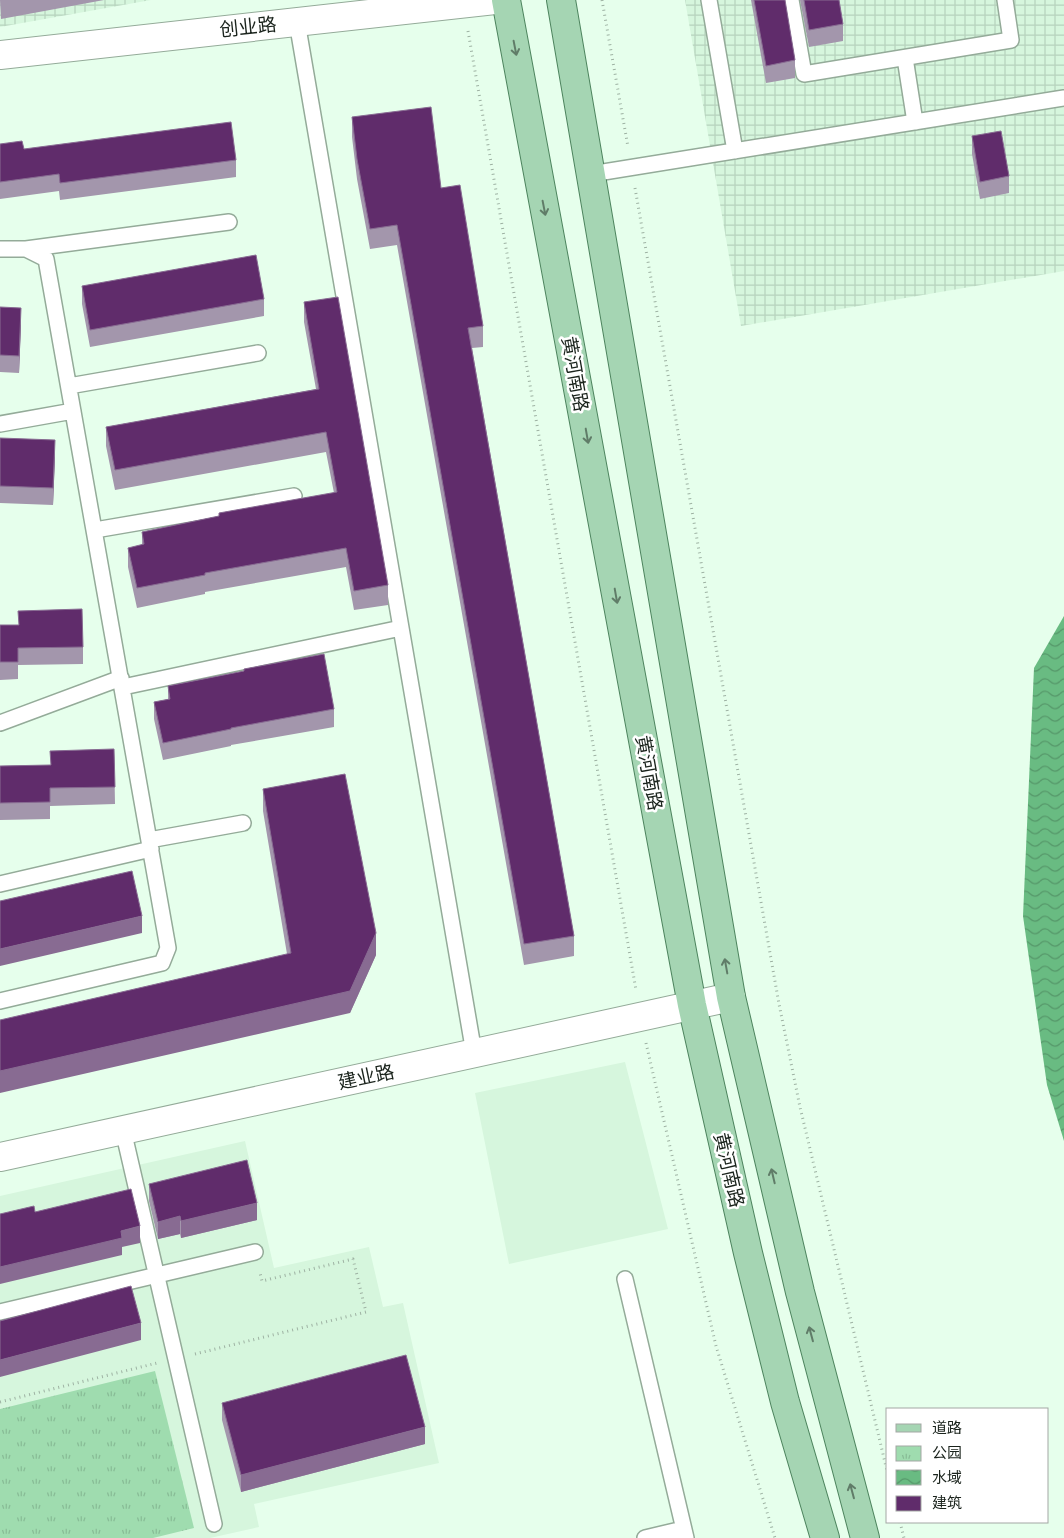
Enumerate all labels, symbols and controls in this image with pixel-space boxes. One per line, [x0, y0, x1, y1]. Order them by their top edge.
street label: 创业路 [218, 11, 278, 43]
one-way arrow [510, 40, 520, 56]
one-way arrow [540, 199, 550, 215]
street label: 黄河南路 [555, 334, 595, 414]
one-way arrow [582, 428, 592, 444]
one-way arrow [612, 588, 622, 604]
street label: 黄河南路 [629, 733, 669, 813]
one-way arrow [720, 958, 730, 974]
street label: 建业路 [335, 1058, 397, 1096]
street label: 黄河南路 [707, 1130, 751, 1210]
one-way arrow [768, 1168, 777, 1184]
one-way arrow [806, 1326, 815, 1342]
legend [886, 1408, 1049, 1523]
text: 道路 [932, 1417, 962, 1439]
text: 公园 [932, 1442, 962, 1464]
text: 水域 [932, 1467, 962, 1489]
one-way arrow [847, 1483, 857, 1499]
text: 建筑 [932, 1492, 962, 1514]

